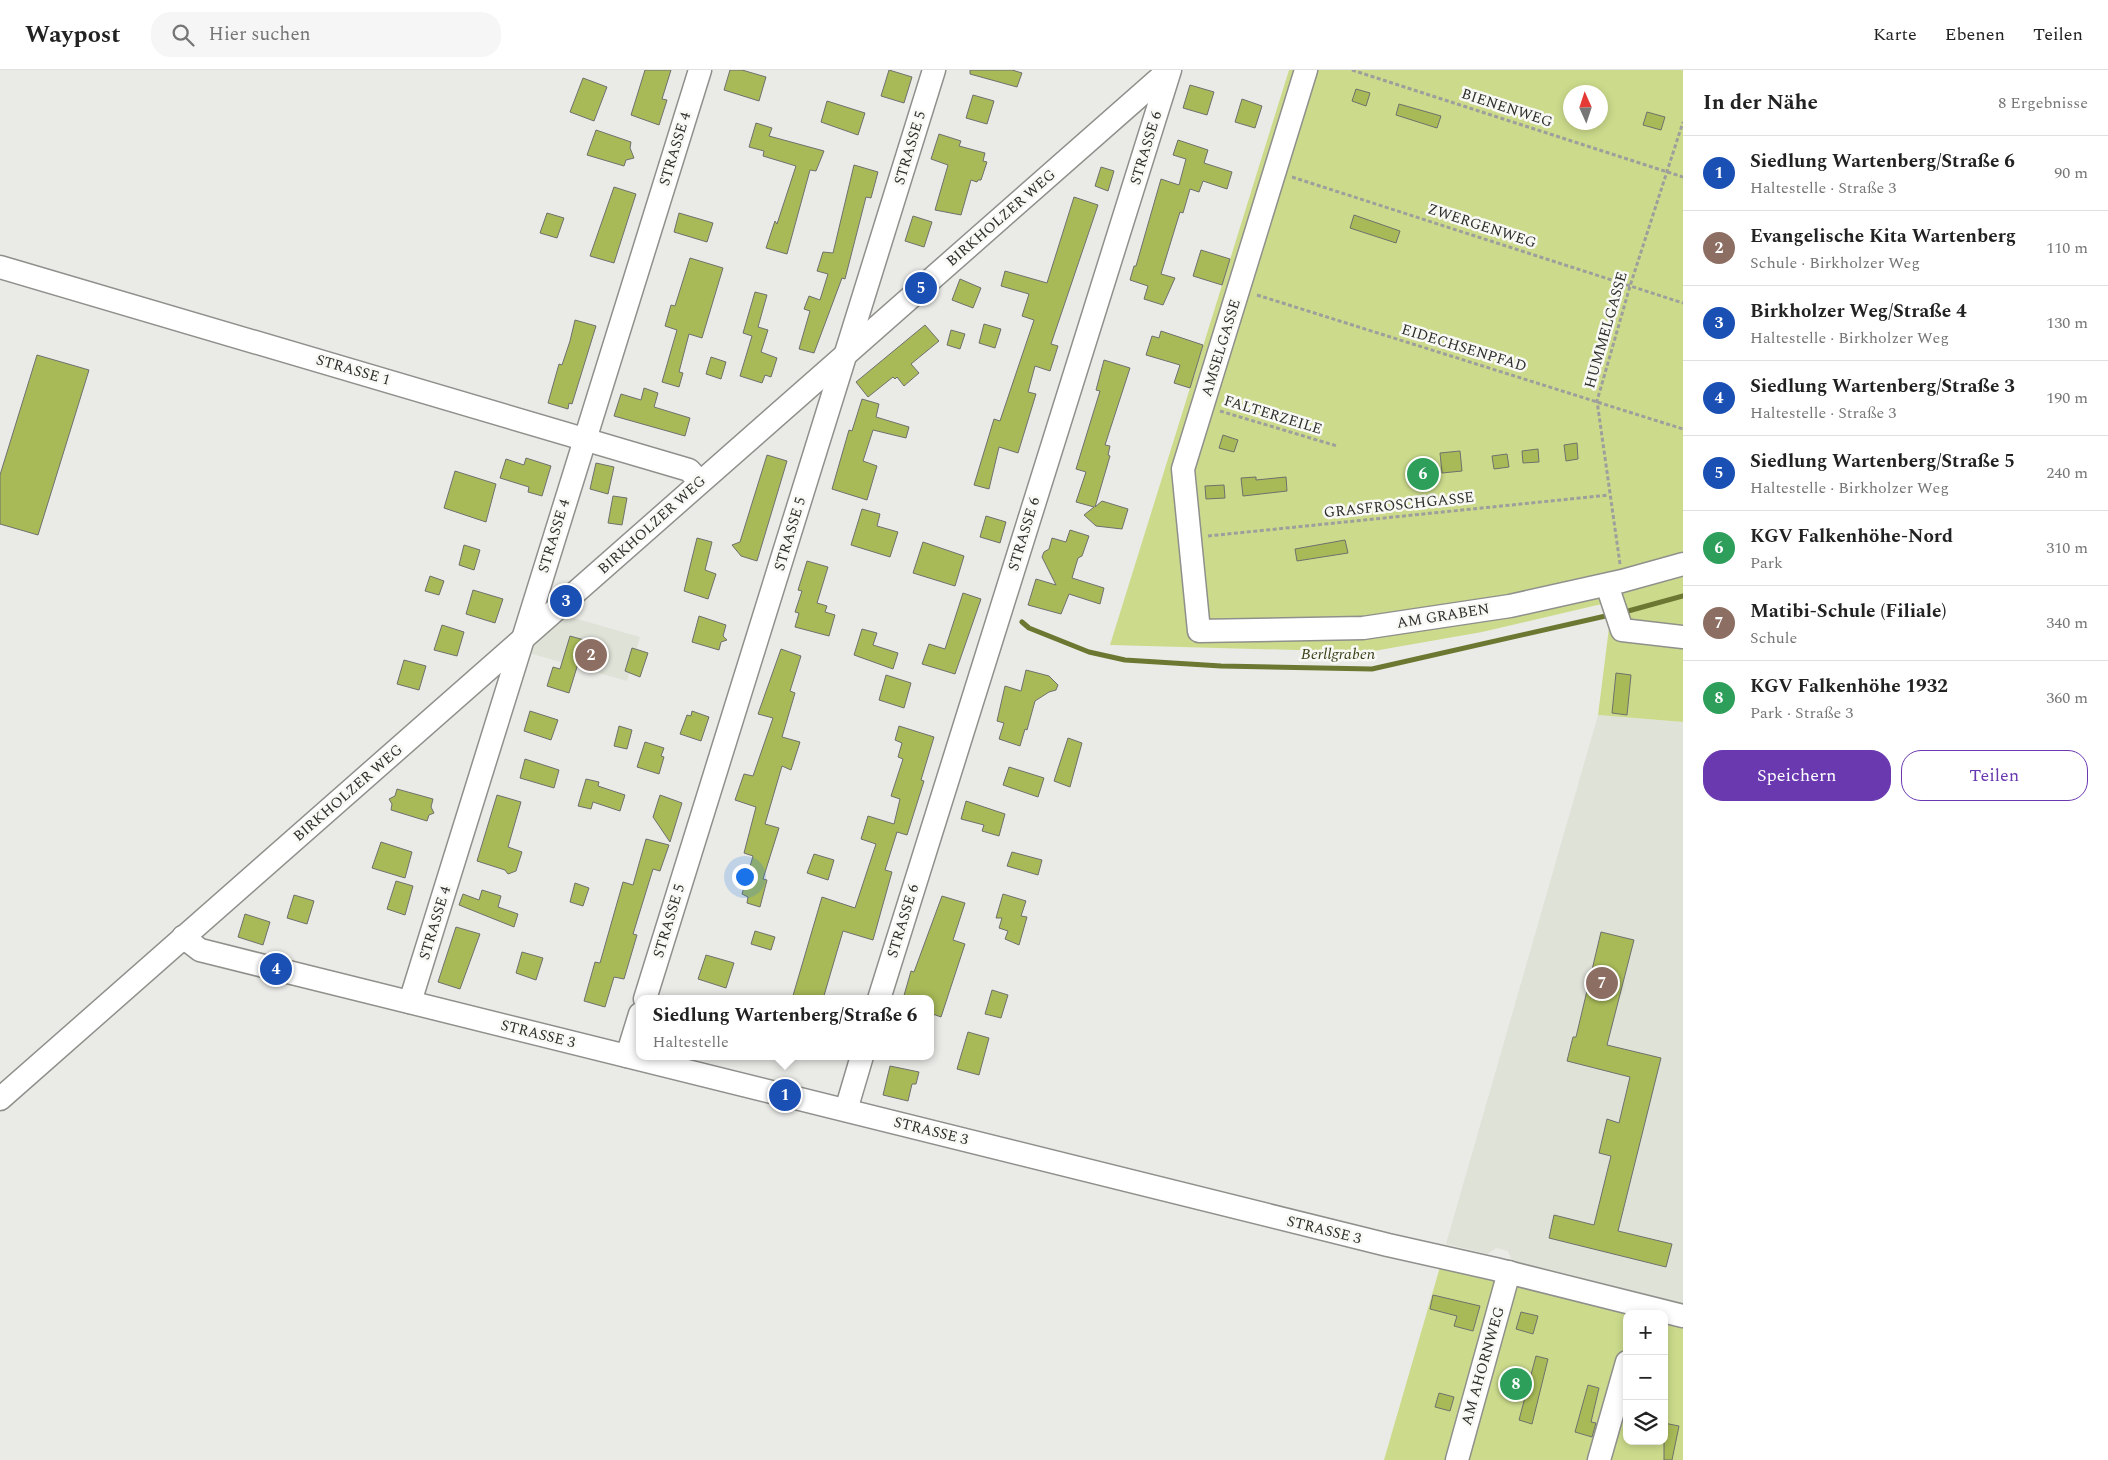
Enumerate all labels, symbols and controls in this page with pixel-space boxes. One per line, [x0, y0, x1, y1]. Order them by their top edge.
search box [151, 12, 501, 57]
text: Waypost [25, 17, 121, 53]
text: Hier suchen [209, 20, 311, 49]
icon: search [169, 21, 197, 49]
text: Karte [1873, 21, 1917, 48]
text: Ebenen [1945, 21, 2005, 48]
text: Teilen [2033, 21, 2083, 48]
street label: BIENENWEG [1458, 82, 1556, 134]
north arrow [1563, 85, 1608, 130]
text: In der Nähe [1703, 87, 1818, 119]
text: 8 Ergebnisse [1998, 91, 2088, 115]
street label: STRASSE 5 [888, 108, 932, 188]
street label: STRASSE 6 [1124, 108, 1168, 188]
street label: STRASSE 4 [653, 109, 697, 189]
text: Siedlung Wartenberg/Straße 6 [1750, 147, 2015, 176]
text: 1 [1715, 161, 1723, 185]
text: 90 m [2054, 161, 2088, 185]
street label: BIRKHOLZER WEG [941, 164, 1061, 272]
text: Haltestelle · Straße 3 [1750, 176, 1896, 200]
street label: ZWERGENWEG [1425, 198, 1539, 254]
text: Evangelische Kita Wartenberg [1750, 222, 2016, 251]
text: 2 [1715, 236, 1723, 260]
text: 110 m [2046, 236, 2088, 260]
text: Schule · Birkholzer Weg [1750, 251, 1920, 275]
pin: 5 [905, 269, 937, 307]
street label: HUMMELGASSE [1578, 269, 1634, 391]
street label: AMSELGASSE [1195, 296, 1247, 400]
text: Birkholzer Weg/Straße 4 [1750, 297, 1967, 326]
text: 3 [1715, 311, 1723, 335]
text: 130 m [2046, 311, 2088, 335]
street label: EIDECHSENPFAD [1398, 318, 1530, 378]
text: Haltestelle · Birkholzer Weg [1750, 326, 1949, 350]
street label: STRASSE 1 [313, 348, 393, 392]
text: Siedlung Wartenberg/Straße 3 [1750, 372, 2015, 401]
text: 4 [1715, 386, 1723, 410]
text: 190 m [2046, 386, 2088, 410]
street label: FALTERZEILE [1221, 389, 1325, 441]
text: Haltestelle · Straße 3 [1750, 401, 1896, 425]
text: Siedlung Wartenberg/Straße 5 [1750, 447, 2015, 476]
pin: 6 [1407, 455, 1439, 493]
text: 5 [1715, 461, 1723, 485]
text: 240 m [2046, 461, 2088, 485]
street label: BIRKHOLZER WEG [593, 470, 711, 580]
text: Haltestelle · Birkholzer Weg [1750, 476, 1949, 500]
street label: GRASFROSCHGASSE [1323, 486, 1475, 524]
street label: STRASSE 5 [768, 494, 812, 574]
street label: STRASSE 6 [1002, 494, 1046, 574]
street label: STRASSE 4 [532, 496, 576, 576]
text: KGV Falkenhöhe-Nord [1750, 522, 1953, 551]
text: 6 [1715, 536, 1723, 560]
text: 310 m [2046, 536, 2088, 560]
text: Park [1750, 551, 1783, 575]
pin: 3 [550, 582, 582, 620]
street label: AM GRABEN [1395, 597, 1491, 635]
text: Matibi-Schule (Filiale) [1750, 597, 1946, 626]
text: 7 [1715, 611, 1723, 635]
text: 340 m [2046, 611, 2088, 635]
text: Schule [1750, 626, 1797, 650]
pin: 2 [575, 636, 607, 674]
water label: Berllgraben [1301, 642, 1376, 666]
text: KGV Falkenhöhe 1932 [1750, 672, 1948, 701]
text: 8 [1715, 686, 1723, 710]
text: 360 m [2046, 686, 2088, 710]
text: Park · Straße 3 [1750, 701, 1853, 725]
street label: BIRKHOLZER WEG [288, 739, 408, 847]
button: Speichern [1703, 750, 1891, 801]
button: Teilen [1901, 750, 2088, 801]
your location [732, 864, 758, 890]
street label: STRASSE 5 [647, 881, 691, 961]
street label: STRASSE 6 [881, 881, 925, 961]
street label: STRASSE 4 [413, 883, 457, 963]
pin: 4 [260, 950, 292, 988]
pin: 7 [1586, 964, 1618, 1002]
popup [636, 995, 934, 1060]
text: Siedlung Wartenberg/Straße 6 [653, 1001, 917, 1030]
street label: STRASSE 3 [498, 1014, 578, 1054]
text: Haltestelle [653, 1030, 729, 1054]
pin: 1 [769, 1076, 801, 1114]
street label: STRASSE 3 [891, 1111, 971, 1151]
street label: STRASSE 3 [1284, 1210, 1364, 1250]
street label: AM AHORNWEG [1455, 1304, 1511, 1428]
map controls [1623, 1310, 1668, 1445]
button: + [1623, 1310, 1668, 1355]
button: − [1623, 1355, 1668, 1400]
pin: 8 [1500, 1365, 1532, 1403]
button: layers [1623, 1400, 1668, 1445]

